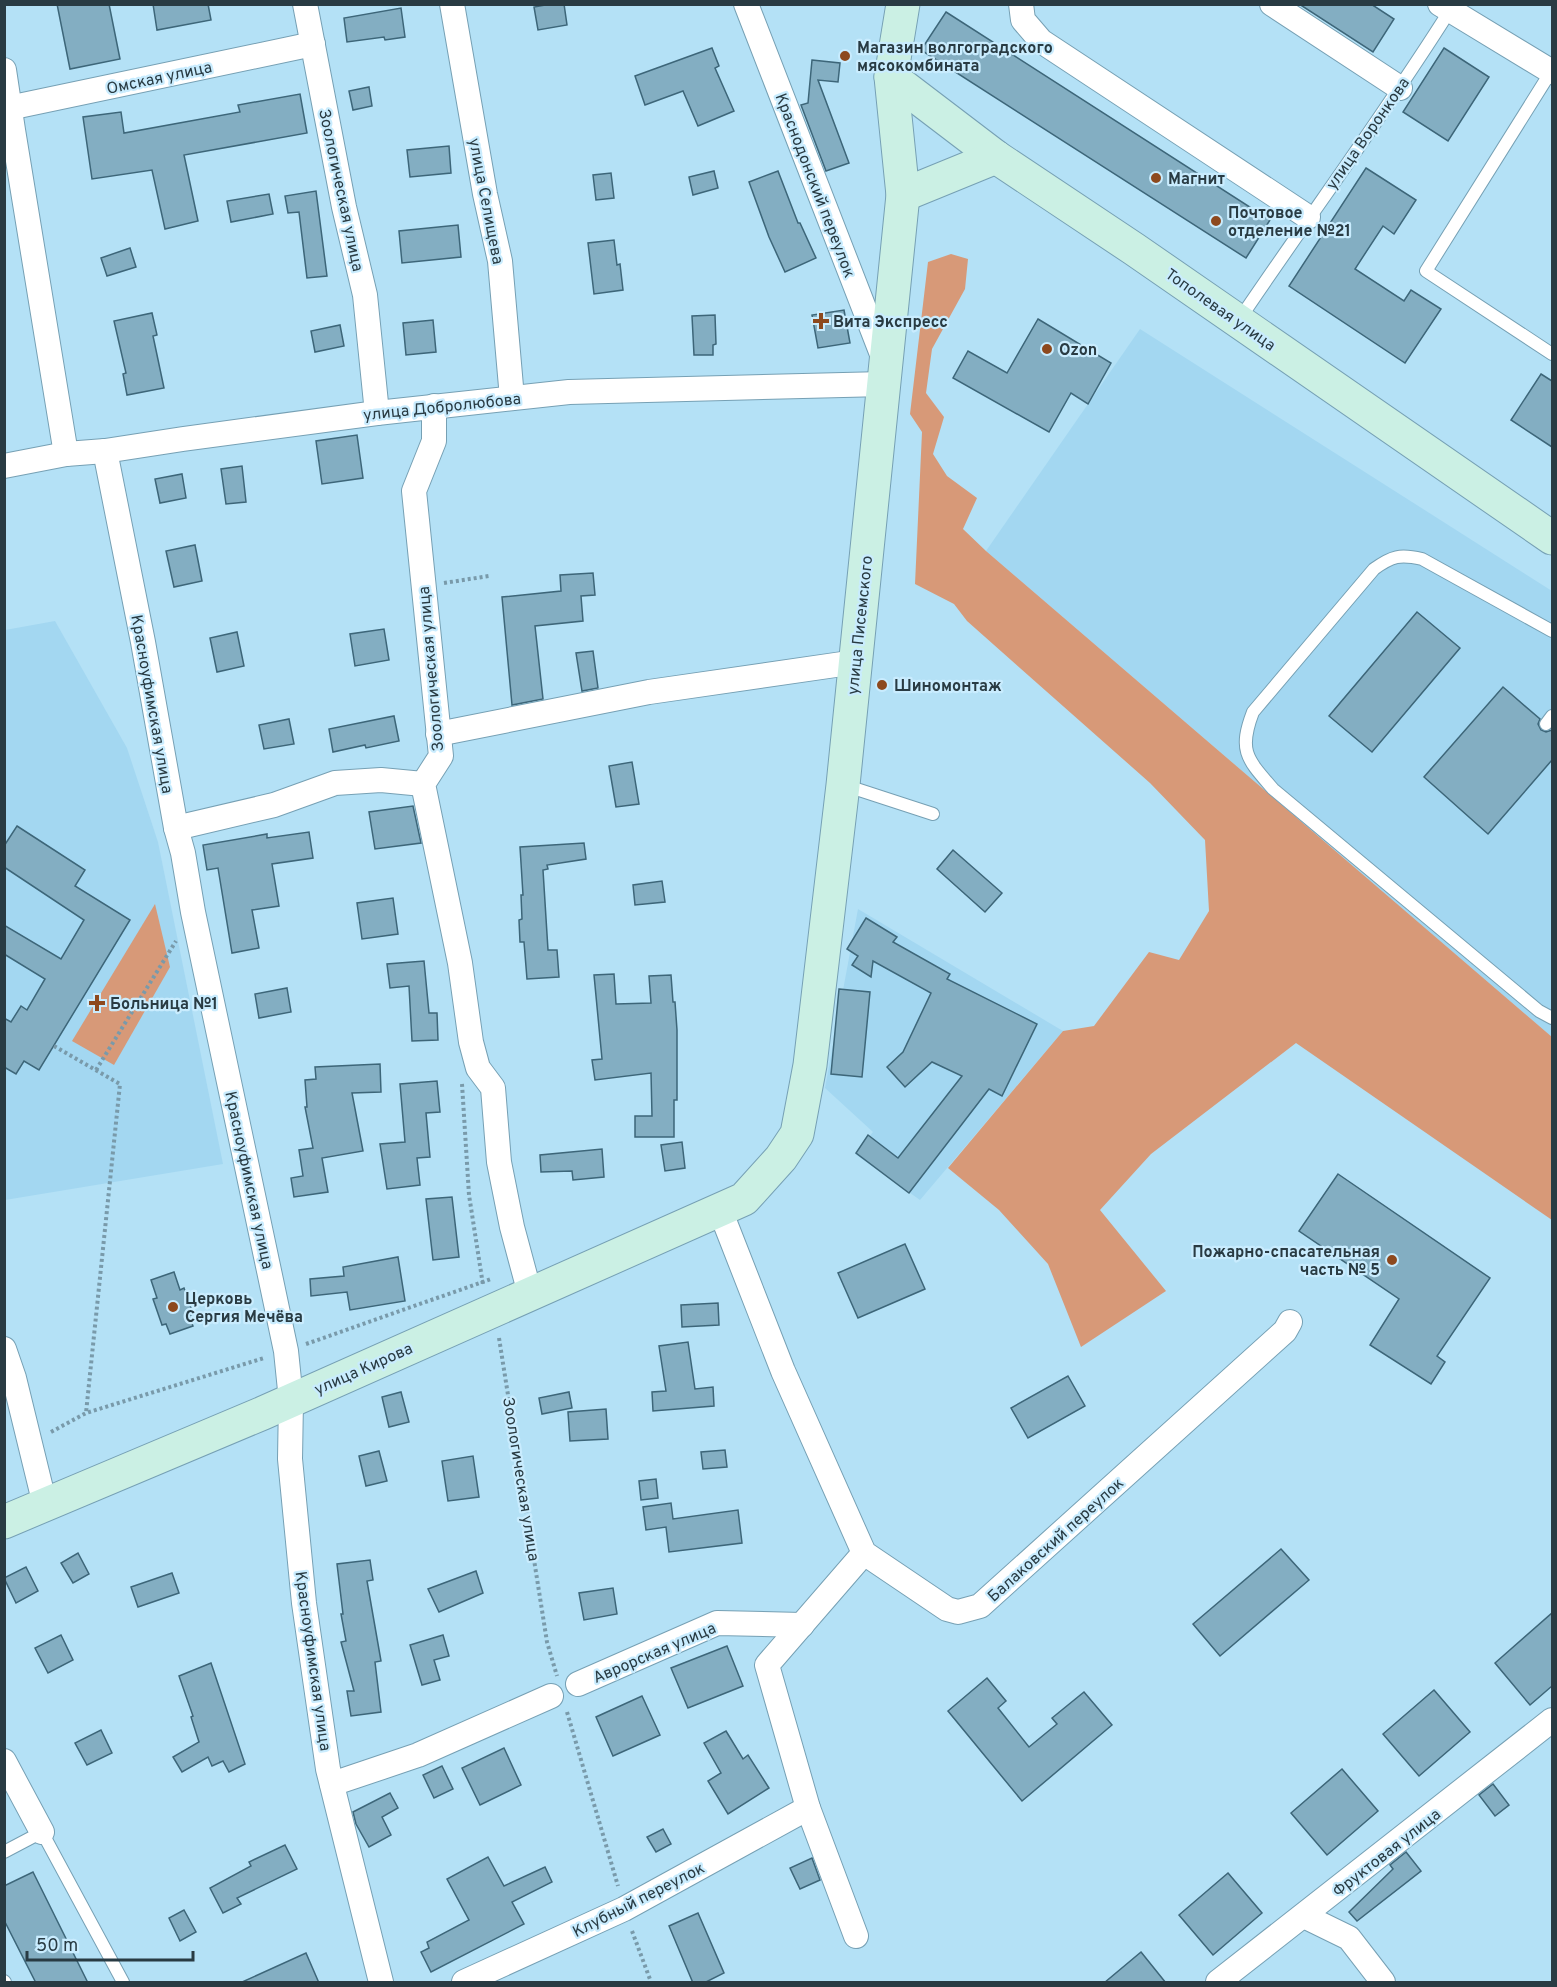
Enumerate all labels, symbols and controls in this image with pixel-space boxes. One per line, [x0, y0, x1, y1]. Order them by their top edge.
place label: Магазин волгоградского мясокомбината [857, 39, 1053, 77]
marker: Магазин волгоградского мясокомбината [838, 49, 852, 63]
street label: Омская улица [105, 58, 214, 100]
street label: улица Воронкова [1322, 74, 1415, 194]
street label: Краснодонский переулок [770, 91, 859, 281]
street label: Зоологическая улица [313, 107, 367, 274]
street label: улица Селищева [463, 137, 507, 266]
place label: Магнит [1168, 170, 1225, 190]
marker: Магнит [1149, 171, 1163, 185]
place label: Почтовое отделение №21 [1228, 204, 1351, 242]
marker: Почтовое отделение №21 [1209, 214, 1223, 228]
street label: Тополевая улица [1161, 265, 1279, 356]
place label: Вита Экспресс [833, 313, 948, 333]
marker: Вита Экспресс [814, 314, 828, 328]
place label: Ozon [1059, 341, 1097, 361]
marker: Ozon [1040, 342, 1054, 356]
street label: улица Добролюбова [362, 390, 522, 426]
street label: улица Писемского [844, 555, 878, 696]
street label: Зоологическая улица [415, 585, 449, 752]
street label: Красноуфимская улица [125, 613, 177, 795]
place label: Шиномонтаж [894, 677, 1002, 697]
marker: Шиномонтаж [875, 678, 889, 692]
marker: Больница №1 [88, 994, 106, 1012]
place label: Больница №1 [110, 995, 218, 1015]
street label: Красноуфимская улица [219, 1090, 277, 1271]
place label: Пожарно-спасательная часть № 5 [1192, 1243, 1380, 1281]
marker: Пожарно-спасательная часть № 5 [1385, 1253, 1399, 1267]
place label: Церковь Сергия Мечёва [185, 1290, 303, 1328]
marker: Церковь Сергия Мечёва [166, 1300, 180, 1314]
street label: улица Кирова [312, 1339, 416, 1400]
street label: Зоологическая улица [497, 1396, 543, 1563]
street label: Балаковский переулок [984, 1474, 1129, 1607]
street label: Красноуфимская улица [290, 1570, 335, 1752]
street label: Аврорская улица [590, 1619, 719, 1689]
street label: Фруктовая улица [1329, 1805, 1445, 1902]
street label: Клубный переулок [570, 1859, 708, 1943]
scale bar [27, 1924, 194, 1962]
text: 50 m [36, 1935, 78, 1958]

